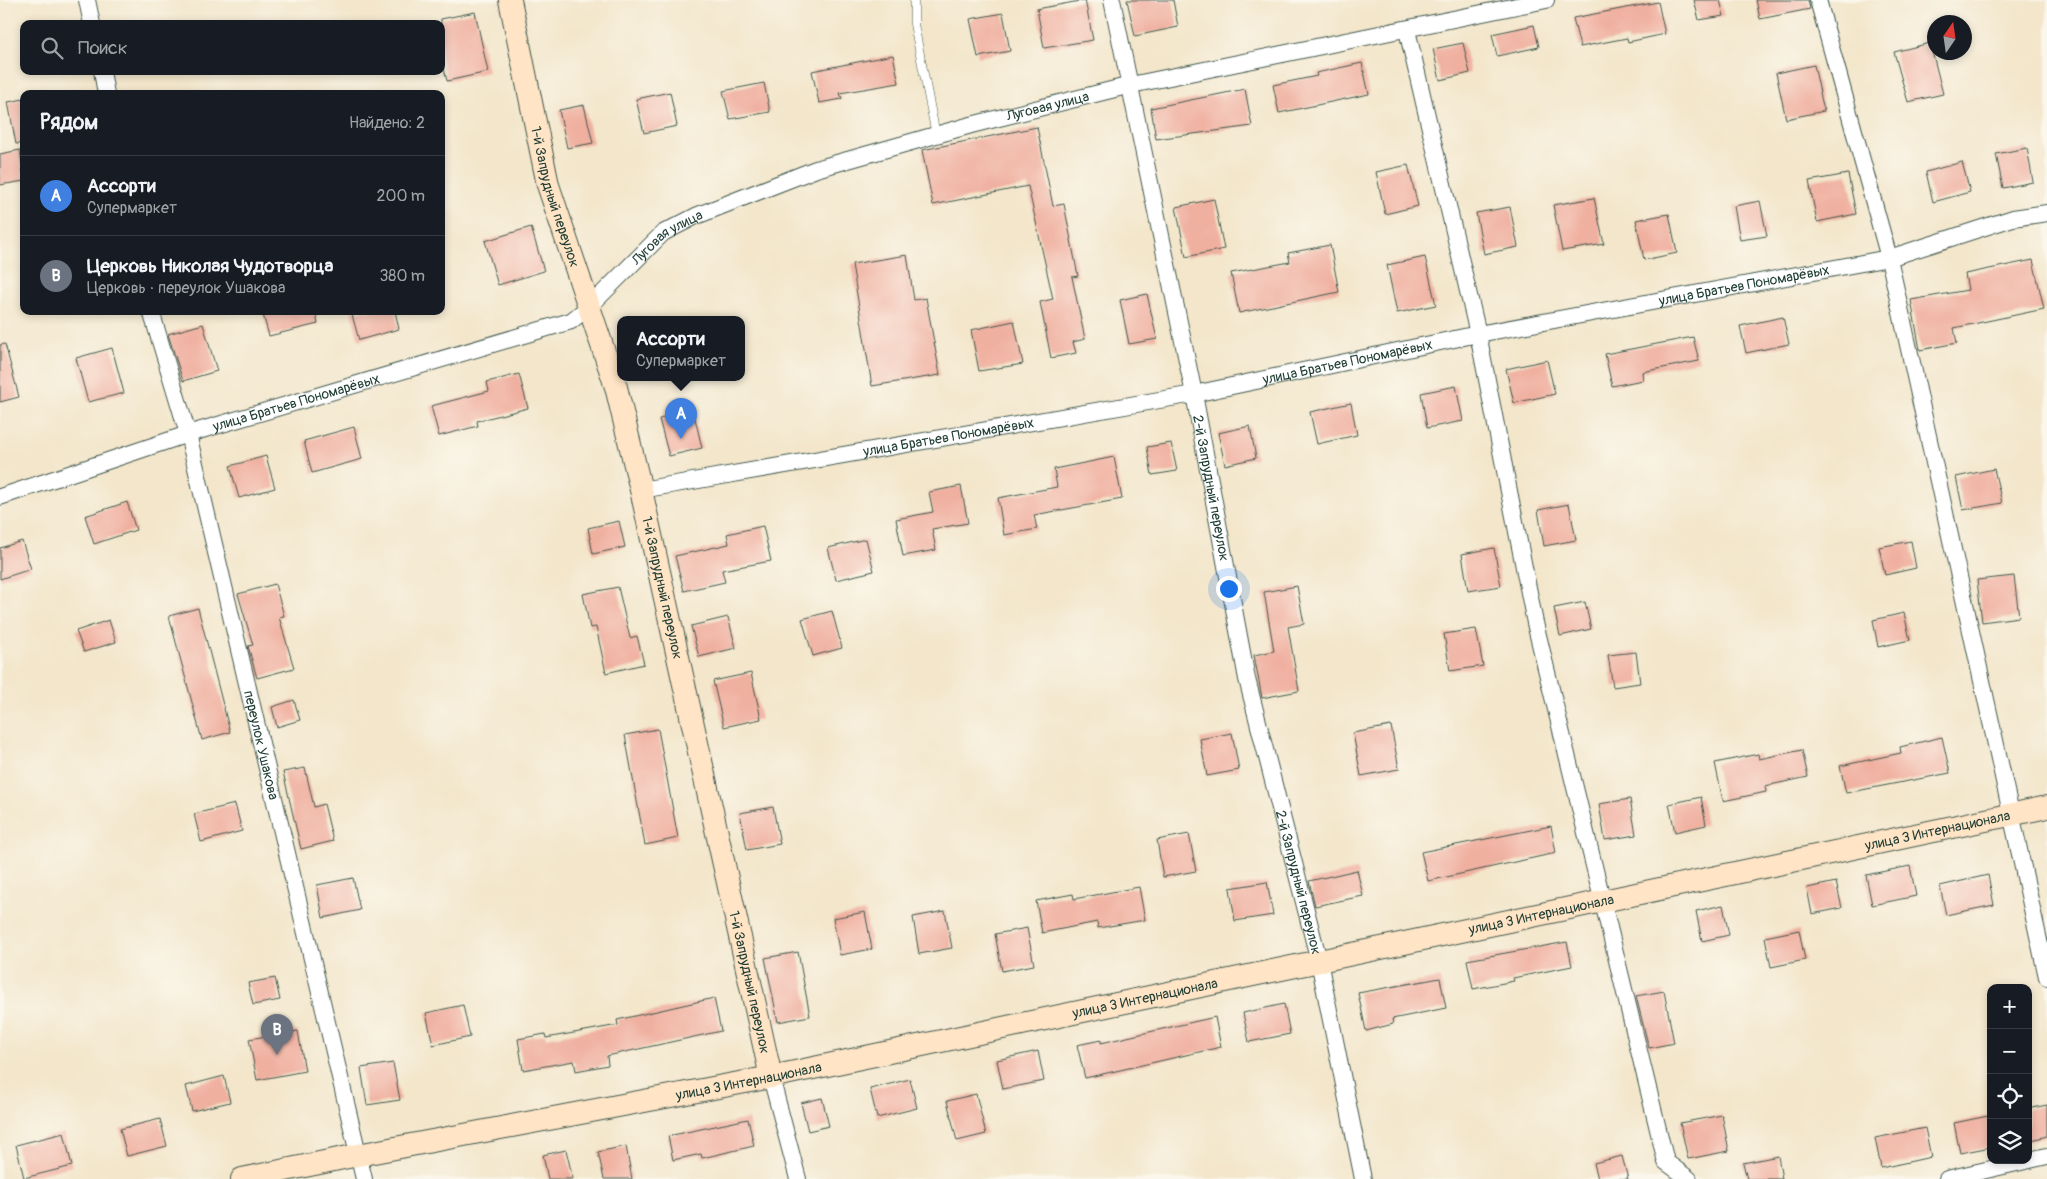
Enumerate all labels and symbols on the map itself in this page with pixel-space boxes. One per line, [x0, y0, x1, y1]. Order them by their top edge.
north arrow [1927, 15, 1972, 60]
street label: Луговая улица [1004, 88, 1091, 125]
street label: 1-й Запрудный переулок [527, 125, 583, 269]
street label: Луговая улица [627, 206, 705, 269]
street label: улица Братьев Пономарёвых [1656, 261, 1831, 310]
street label: улица Братьев Пономарёвых [1260, 336, 1434, 389]
street label: улица Братьев Пономарёвых [210, 370, 382, 436]
pin: A [665, 398, 697, 439]
street label: улица Братьев Пономарёвых [861, 414, 1035, 460]
street label: 2-й Запрудный переулок [1189, 414, 1233, 562]
street label: 1-й Запрудный переулок [638, 515, 686, 661]
your location [1216, 576, 1242, 602]
street label: переулок Ушакова [240, 689, 282, 801]
street label: улица 3 Интернационала [1862, 807, 2012, 855]
street label: 2-й Запрудный переулок [1272, 808, 1325, 956]
street label: улица 3 Интернационала [1466, 891, 1616, 938]
street label: 1-й Запрудный переулок [725, 909, 774, 1055]
street label: улица 3 Интернационала [1070, 975, 1219, 1022]
pin: B [261, 1014, 293, 1055]
street label: улица 3 Интернационала [673, 1059, 823, 1104]

